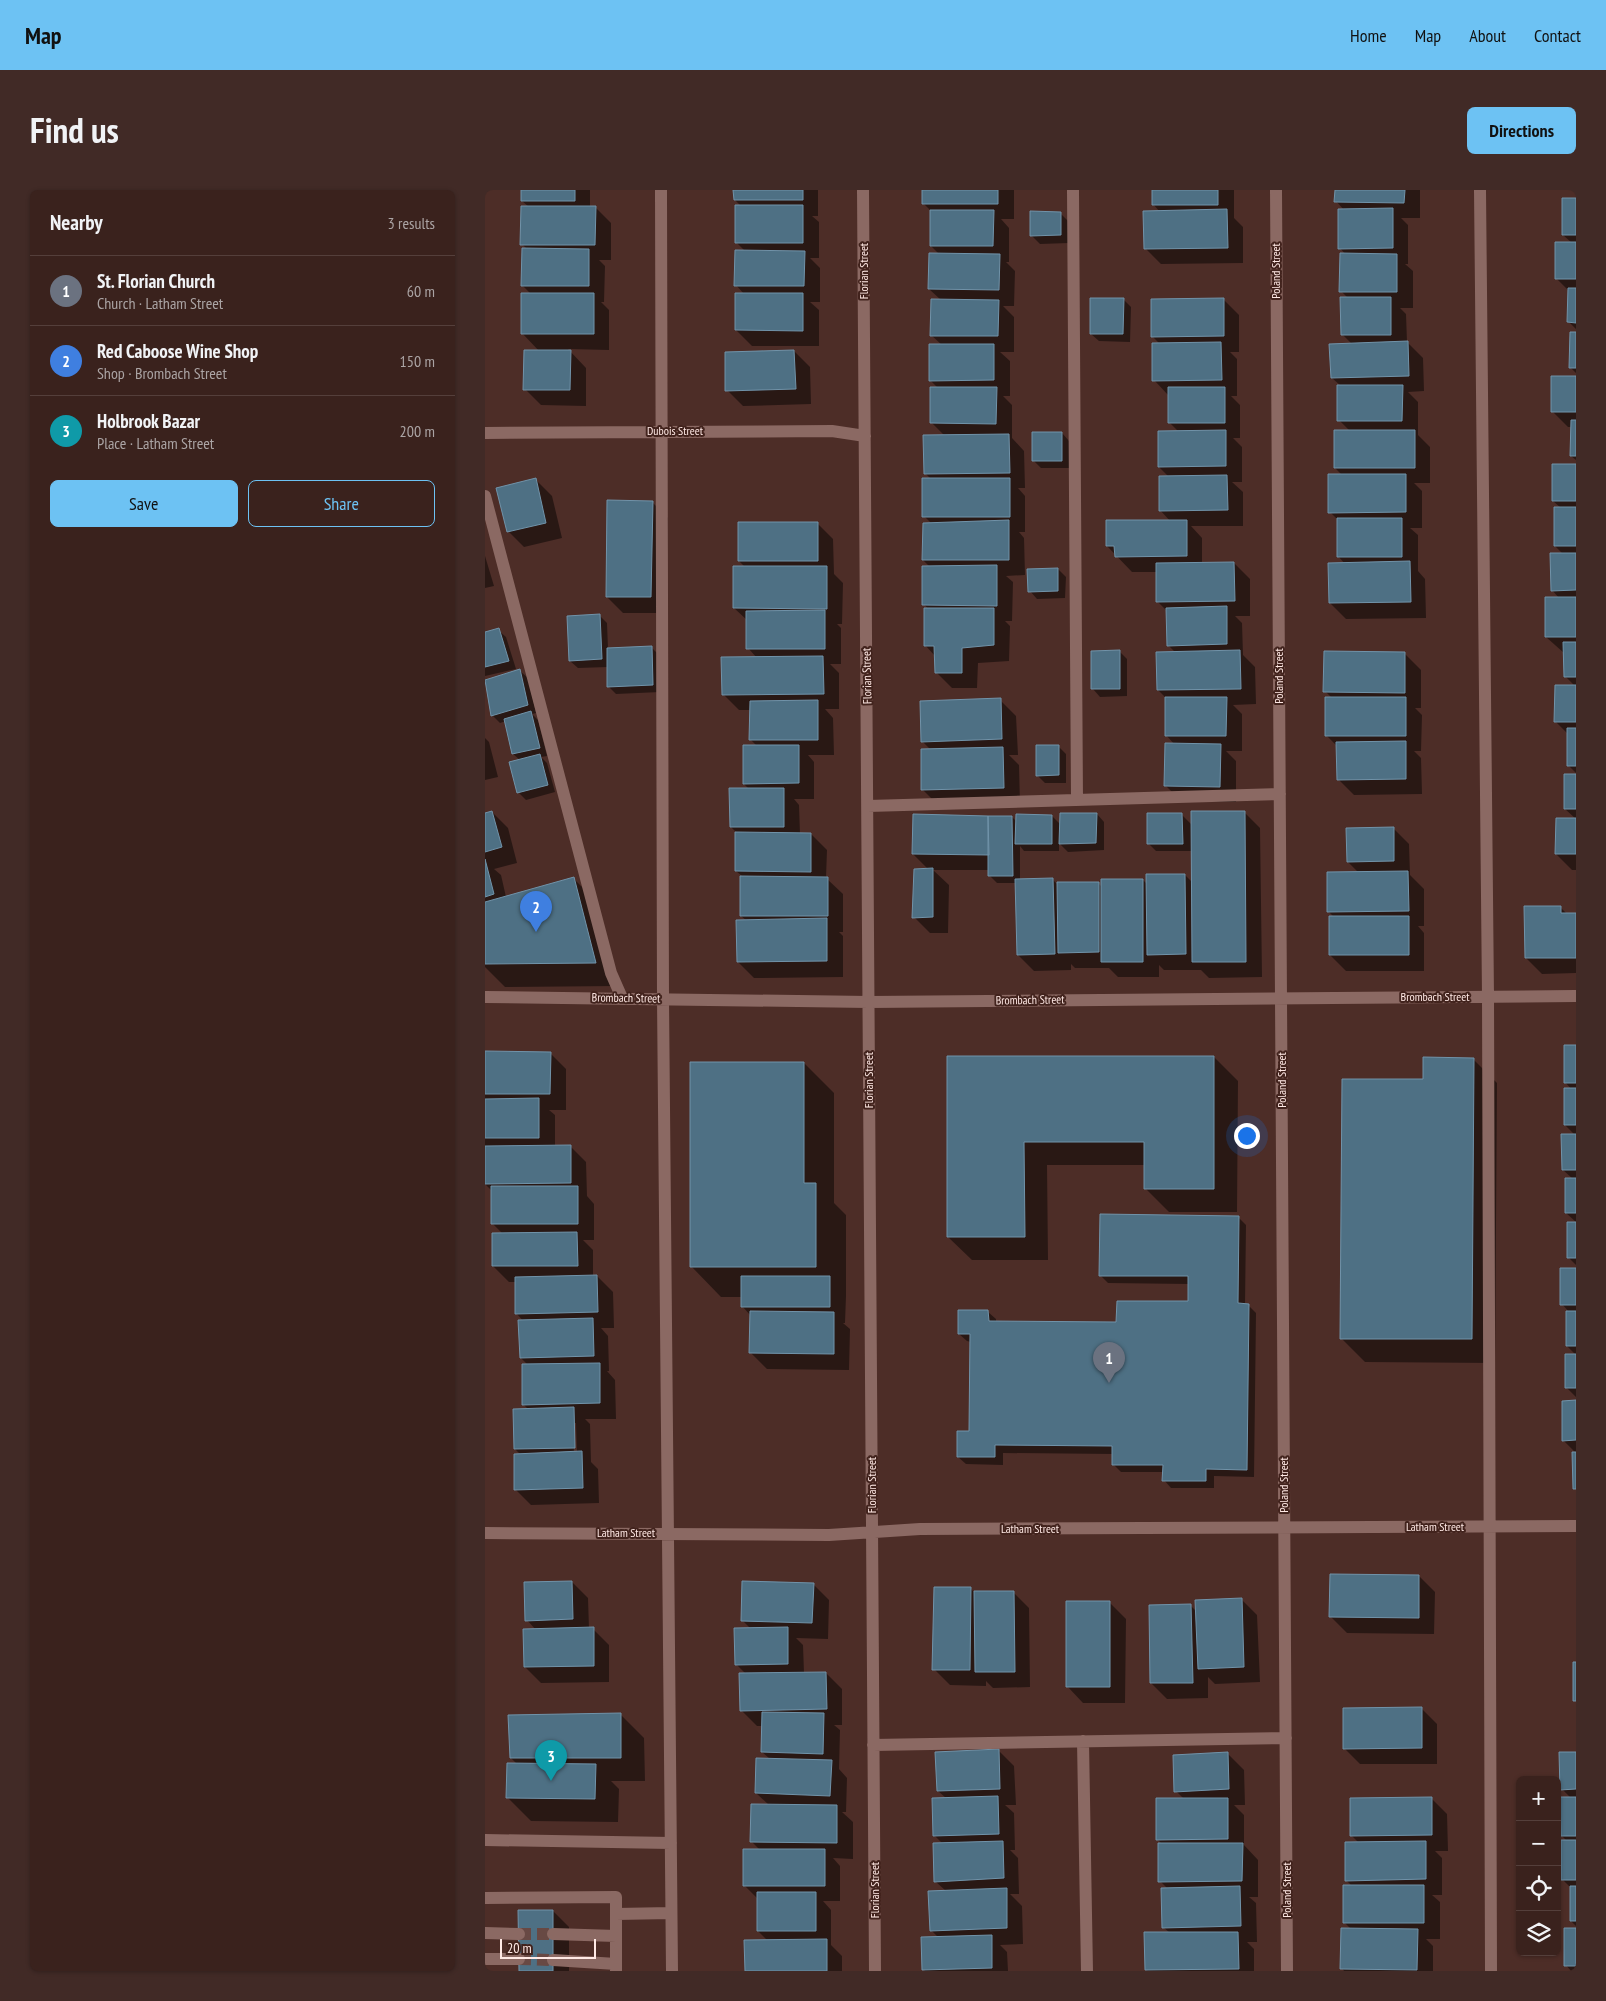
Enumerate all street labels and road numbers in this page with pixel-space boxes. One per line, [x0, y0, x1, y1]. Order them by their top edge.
street label: Florian Street [856, 242, 871, 299]
street label: Poland Street [1268, 242, 1283, 299]
street label: Dubois Street [647, 423, 704, 438]
street label: Florian Street [858, 647, 874, 704]
street label: Poland Street [1271, 647, 1286, 704]
street label: Brombach Street [591, 989, 661, 1006]
street label: Brombach Street [1401, 989, 1470, 1004]
street label: Brombach Street [995, 991, 1065, 1008]
street label: Florian Street [861, 1051, 876, 1108]
street label: Poland Street [1274, 1051, 1289, 1108]
street label: Florian Street [864, 1456, 879, 1513]
street label: Poland Street [1276, 1456, 1291, 1513]
street label: Latham Street [1406, 1519, 1465, 1534]
street label: Latham Street [1001, 1521, 1060, 1536]
street label: Latham Street [597, 1525, 656, 1540]
street label: Florian Street [867, 1861, 882, 1918]
street label: Poland Street [1279, 1861, 1294, 1918]

